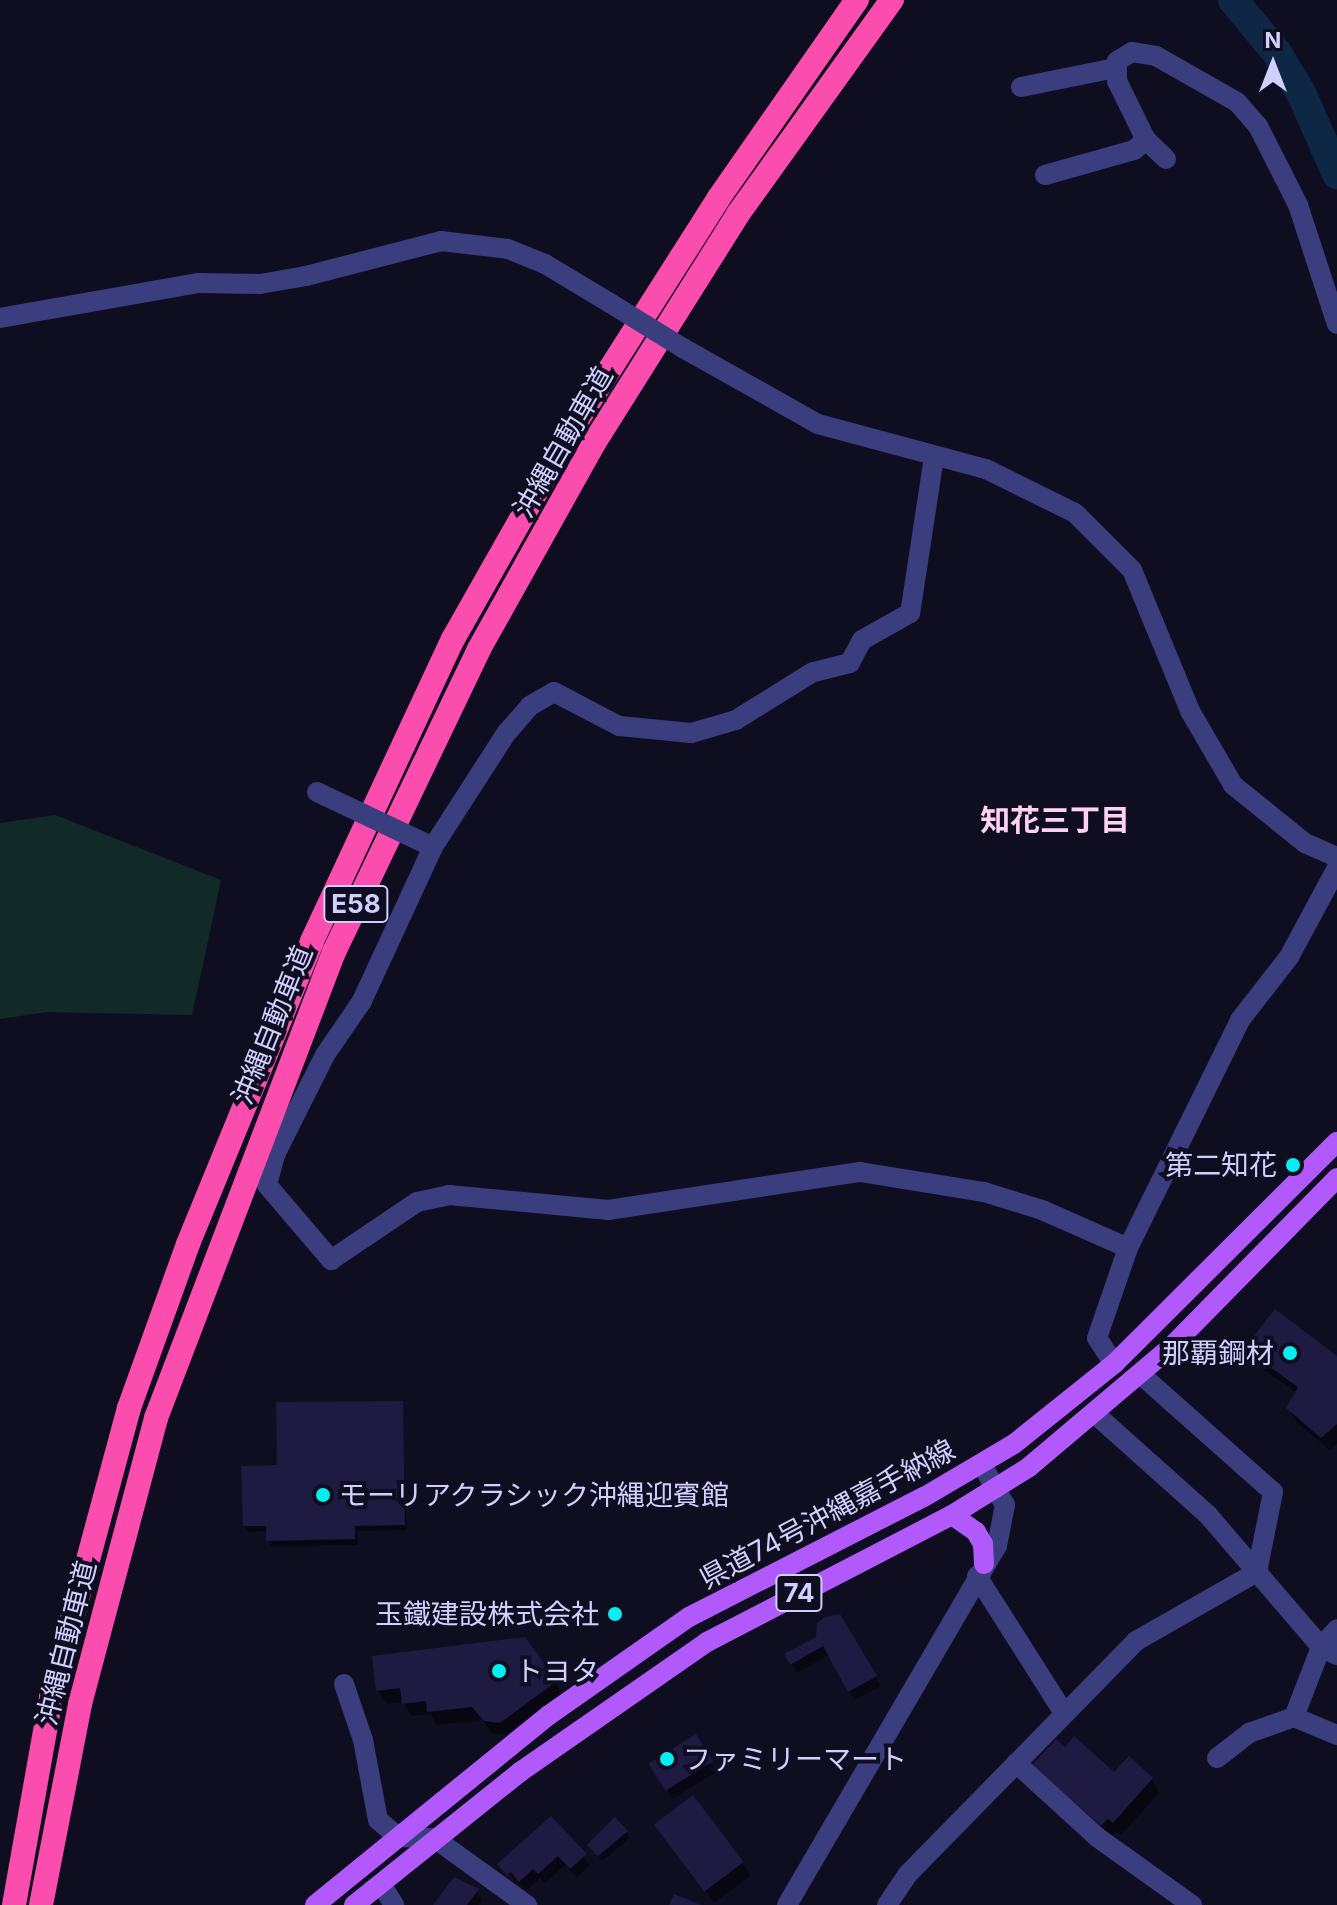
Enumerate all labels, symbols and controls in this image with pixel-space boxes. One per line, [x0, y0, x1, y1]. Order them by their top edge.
north arrow [1233, 24, 1313, 104]
text: N [1265, 27, 1281, 53]
street label: 沖縄自動車道 [506, 361, 620, 523]
district label: 知花三丁目 [980, 802, 1130, 838]
road number: E58 [322, 882, 390, 926]
street label: 沖縄自動車道 [225, 941, 319, 1109]
place label: 第二知花 [1165, 1148, 1277, 1182]
marker: 第二知花 [1284, 1156, 1302, 1174]
place label: 那覇鋼材 [1162, 1336, 1274, 1370]
marker: 那覇鋼材 [1281, 1344, 1299, 1362]
street label: 県道74号沖縄嘉手納線 [694, 1432, 960, 1596]
place label: モーリアクラシック沖縄迎賓館 [339, 1478, 731, 1512]
marker: モーリアクラシック沖縄迎賓館 [314, 1486, 332, 1504]
street label: 沖縄自動車道 [29, 1557, 103, 1729]
road number: 74 [775, 1571, 823, 1615]
place label: 玉鐵建設株式会社 [375, 1597, 599, 1631]
marker: 玉鐵建設株式会社 [606, 1605, 624, 1623]
place label: トヨタ [515, 1654, 599, 1688]
marker: トヨタ [490, 1662, 508, 1680]
place label: ファミリーマート [683, 1742, 907, 1776]
marker: ファミリーマート [658, 1750, 676, 1768]

